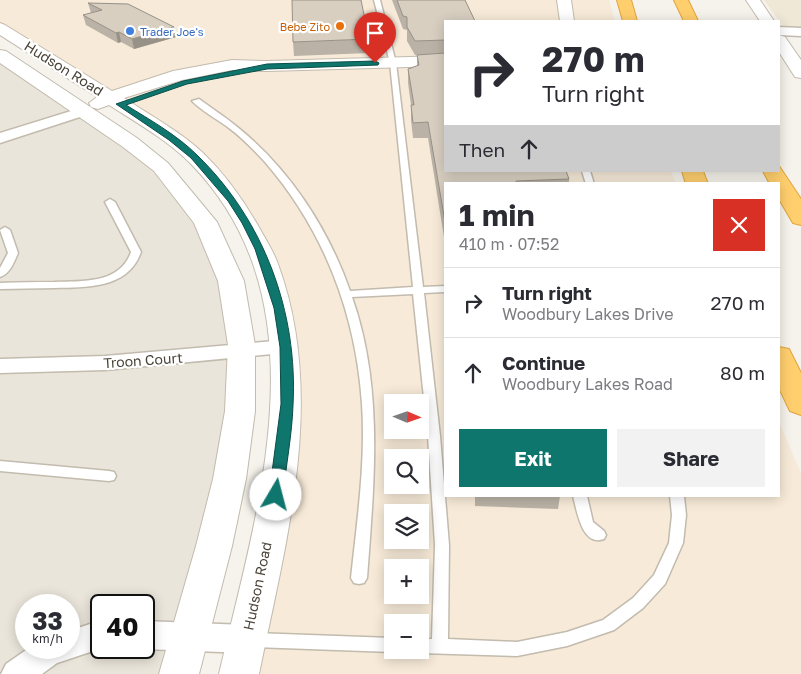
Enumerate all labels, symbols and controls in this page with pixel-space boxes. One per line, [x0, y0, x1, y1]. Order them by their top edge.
pin [354, 12, 396, 63]
icon: arrive [361, 19, 389, 47]
place label: Bebe Zito [280, 20, 330, 33]
marker: Bebe Zito [334, 20, 346, 32]
marker: Trader Joe's [124, 25, 136, 37]
place label: Trader Joe's [140, 25, 204, 38]
street label: Hudson Road [21, 37, 107, 99]
text: 270 m [542, 38, 645, 80]
icon: right [459, 40, 524, 105]
text: Turn right [542, 80, 645, 107]
icon: ahead [515, 135, 543, 163]
text: Then [459, 138, 505, 161]
text: 1 min [459, 197, 535, 233]
button: close [713, 199, 765, 251]
text: 410 m · 07:52 [459, 234, 559, 254]
text: Turn right [502, 281, 592, 304]
icon: right [459, 289, 487, 317]
text: 270 m [711, 291, 765, 314]
text: Woodbury Lakes Drive [502, 304, 673, 324]
street label: Troon Court [103, 349, 183, 371]
text: Continue [502, 351, 585, 374]
icon: ahead [459, 359, 487, 387]
text: 80 m [720, 361, 765, 384]
text: Woodbury Lakes Road [502, 374, 673, 394]
north arrow [384, 394, 429, 439]
map controls [384, 394, 429, 659]
button: Exit [459, 429, 607, 487]
button: Share [617, 429, 765, 487]
button: search [384, 449, 429, 494]
position arrow [249, 468, 301, 520]
button: layers [384, 504, 429, 549]
street label: Hudson Road [239, 540, 275, 632]
button: + [384, 559, 429, 604]
speed limit sign: 40 [90, 594, 155, 659]
text: 33 [32, 605, 63, 636]
button: − [384, 614, 429, 659]
text: km/h [32, 631, 63, 646]

